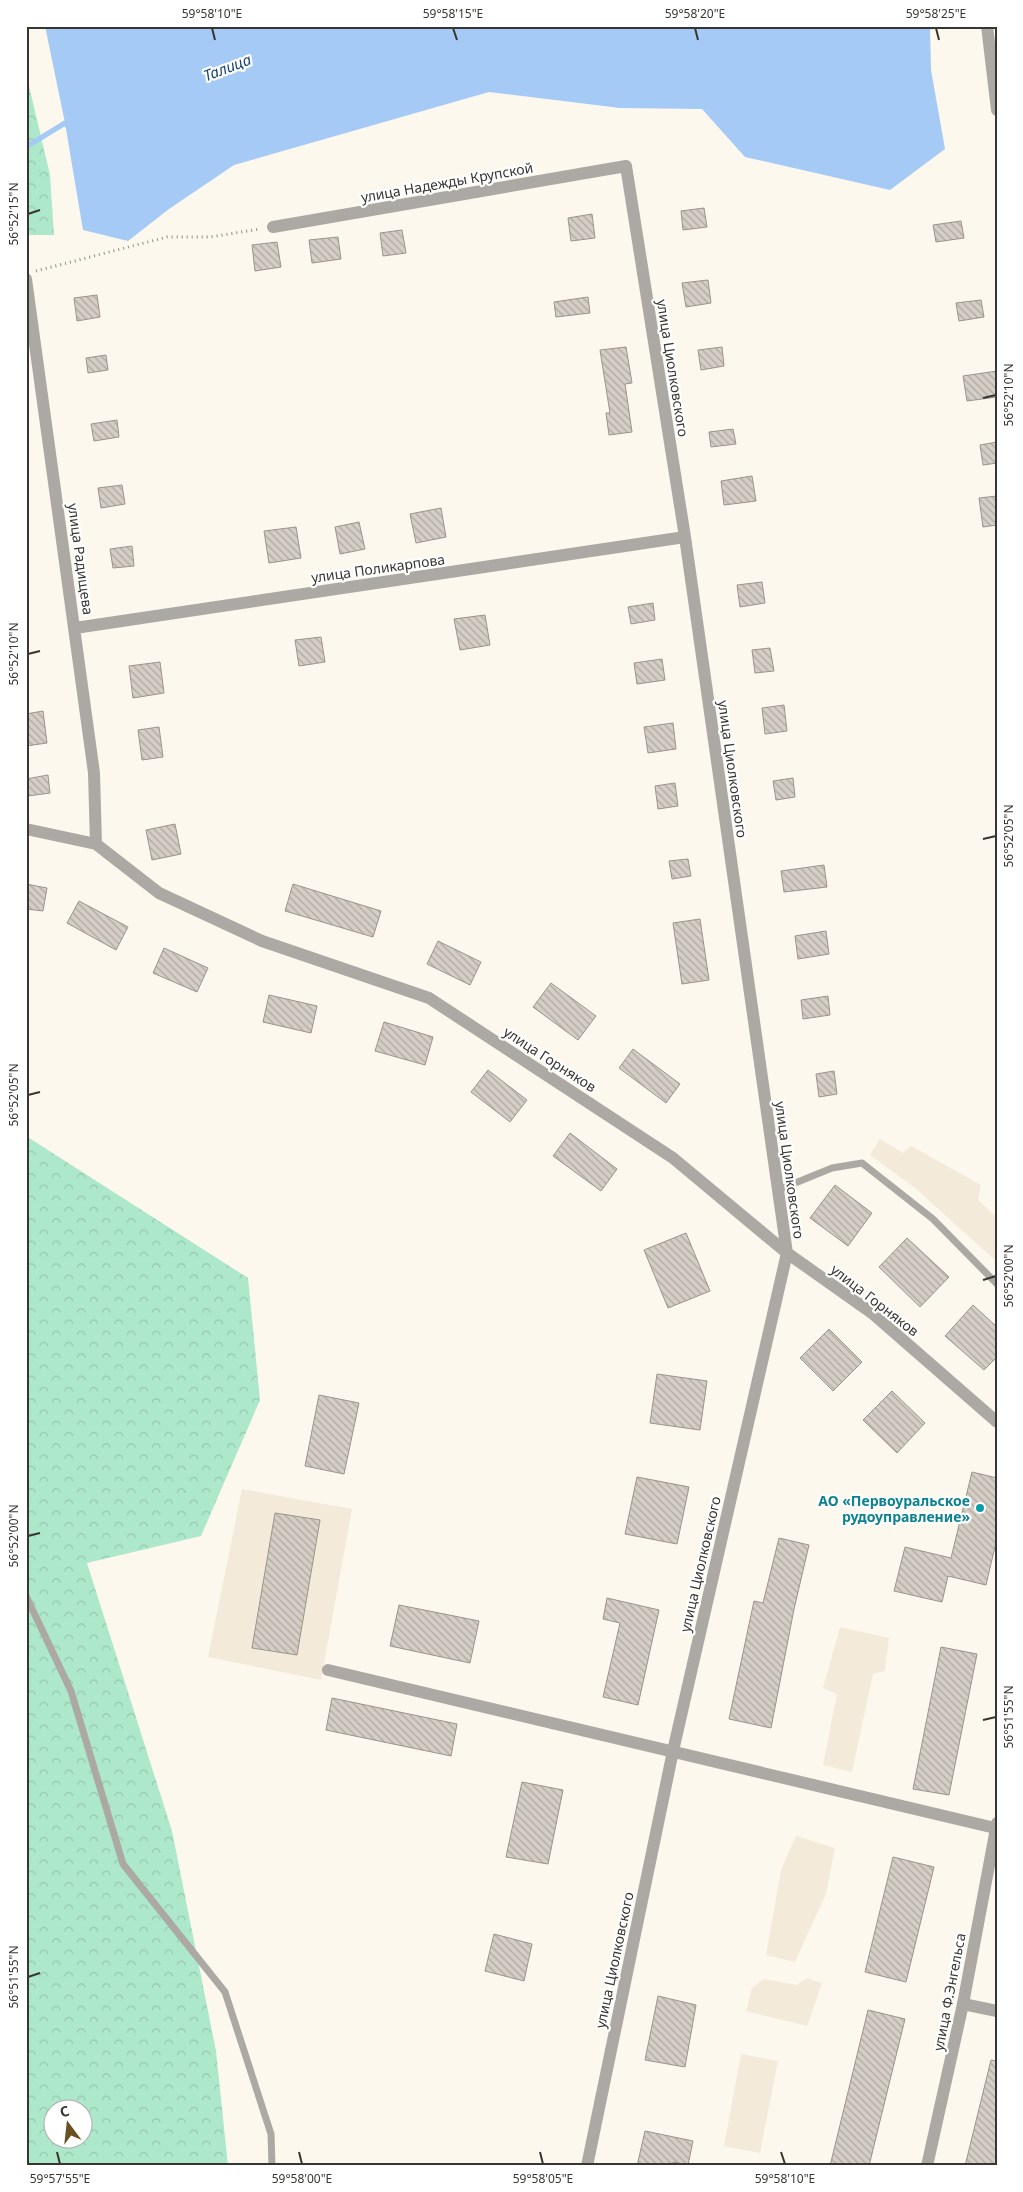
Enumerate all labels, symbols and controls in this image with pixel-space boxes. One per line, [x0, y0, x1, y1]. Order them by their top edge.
text: 59°58'10"E [182, 5, 242, 22]
text: 59°58'15"E [423, 5, 483, 22]
text: 59°58'20"E [665, 5, 725, 22]
text: 59°58'25"E [906, 5, 966, 22]
water label: Талица [200, 49, 254, 85]
street label: улица Надежды Крупской [359, 158, 535, 206]
text: 56°52'15"N [5, 182, 22, 246]
street label: улица Циолковского [653, 298, 693, 438]
text: 56°52'10"N [1000, 363, 1017, 427]
street label: улица Радищева [64, 502, 98, 616]
street label: улица Поликарпова [310, 549, 446, 587]
text: 56°52'10"N [5, 622, 22, 686]
street label: улица Циолковского [714, 699, 752, 839]
text: 56°52'05"N [1000, 804, 1017, 868]
street label: улица Горняков [500, 1022, 600, 1096]
text: 56°52'05"N [5, 1063, 22, 1127]
street label: улица Циолковского [771, 1100, 809, 1240]
text: 56°52'00"N [1000, 1244, 1017, 1308]
street label: улица Горняков [827, 1260, 923, 1340]
place label: АО «Первоуральское рудоуправление» [818, 1491, 970, 1526]
street label: улица Циолковского [675, 1494, 725, 1634]
marker: АО «Первоуральское рудоуправление» [974, 1502, 986, 1514]
text: 56°52'00"N [5, 1504, 22, 1568]
text: 56°51'55"N [1000, 1685, 1017, 1749]
street label: улица Циолковского [590, 1890, 638, 2030]
street label: улица Ф.Энгельса [928, 1931, 970, 2053]
text: 56°51'55"N [5, 1945, 22, 2009]
north arrow [42, 2100, 92, 2150]
text: С [58, 2101, 71, 2121]
text: 59°57'55"E [30, 2170, 90, 2187]
text: 59°58'00"E [272, 2170, 332, 2187]
text: 59°58'05"E [513, 2170, 573, 2187]
text: 59°58'10"E [755, 2170, 815, 2187]

